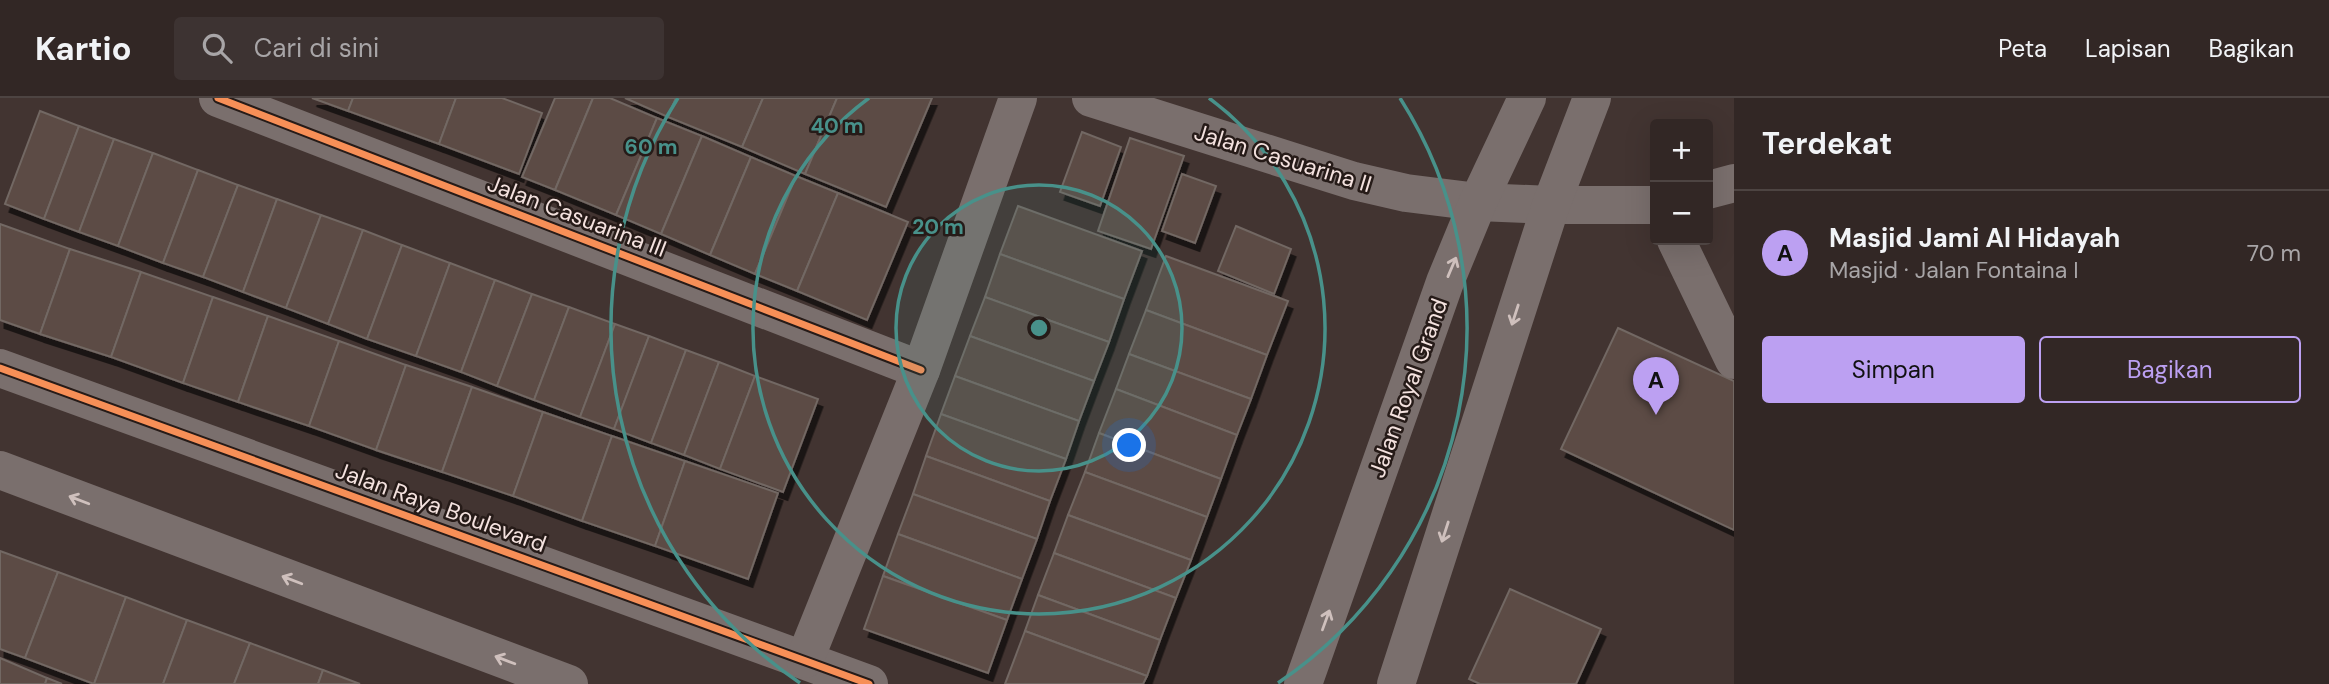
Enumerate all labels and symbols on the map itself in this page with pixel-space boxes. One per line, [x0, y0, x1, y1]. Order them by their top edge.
text: 40 m [810, 112, 864, 140]
street label: Jalan Casuarina II [1191, 117, 1375, 199]
text: 60 m [625, 133, 677, 161]
street label: Jalan Casuarina III [483, 168, 671, 264]
text: 20 m [912, 213, 964, 241]
one-way arrow [1446, 257, 1459, 278]
street label: Jalan Royal Grand [1362, 294, 1454, 482]
one-way arrow [1508, 304, 1521, 326]
centre of rings [1027, 316, 1051, 340]
pin: A [1633, 357, 1679, 415]
your location [1112, 428, 1146, 462]
street label: Jalan Raya Boulevard [331, 455, 551, 559]
one-way arrow [69, 493, 91, 506]
one-way arrow [1438, 520, 1450, 542]
one-way arrow [282, 573, 304, 585]
one-way arrow [1321, 609, 1333, 631]
one-way arrow [495, 653, 517, 665]

